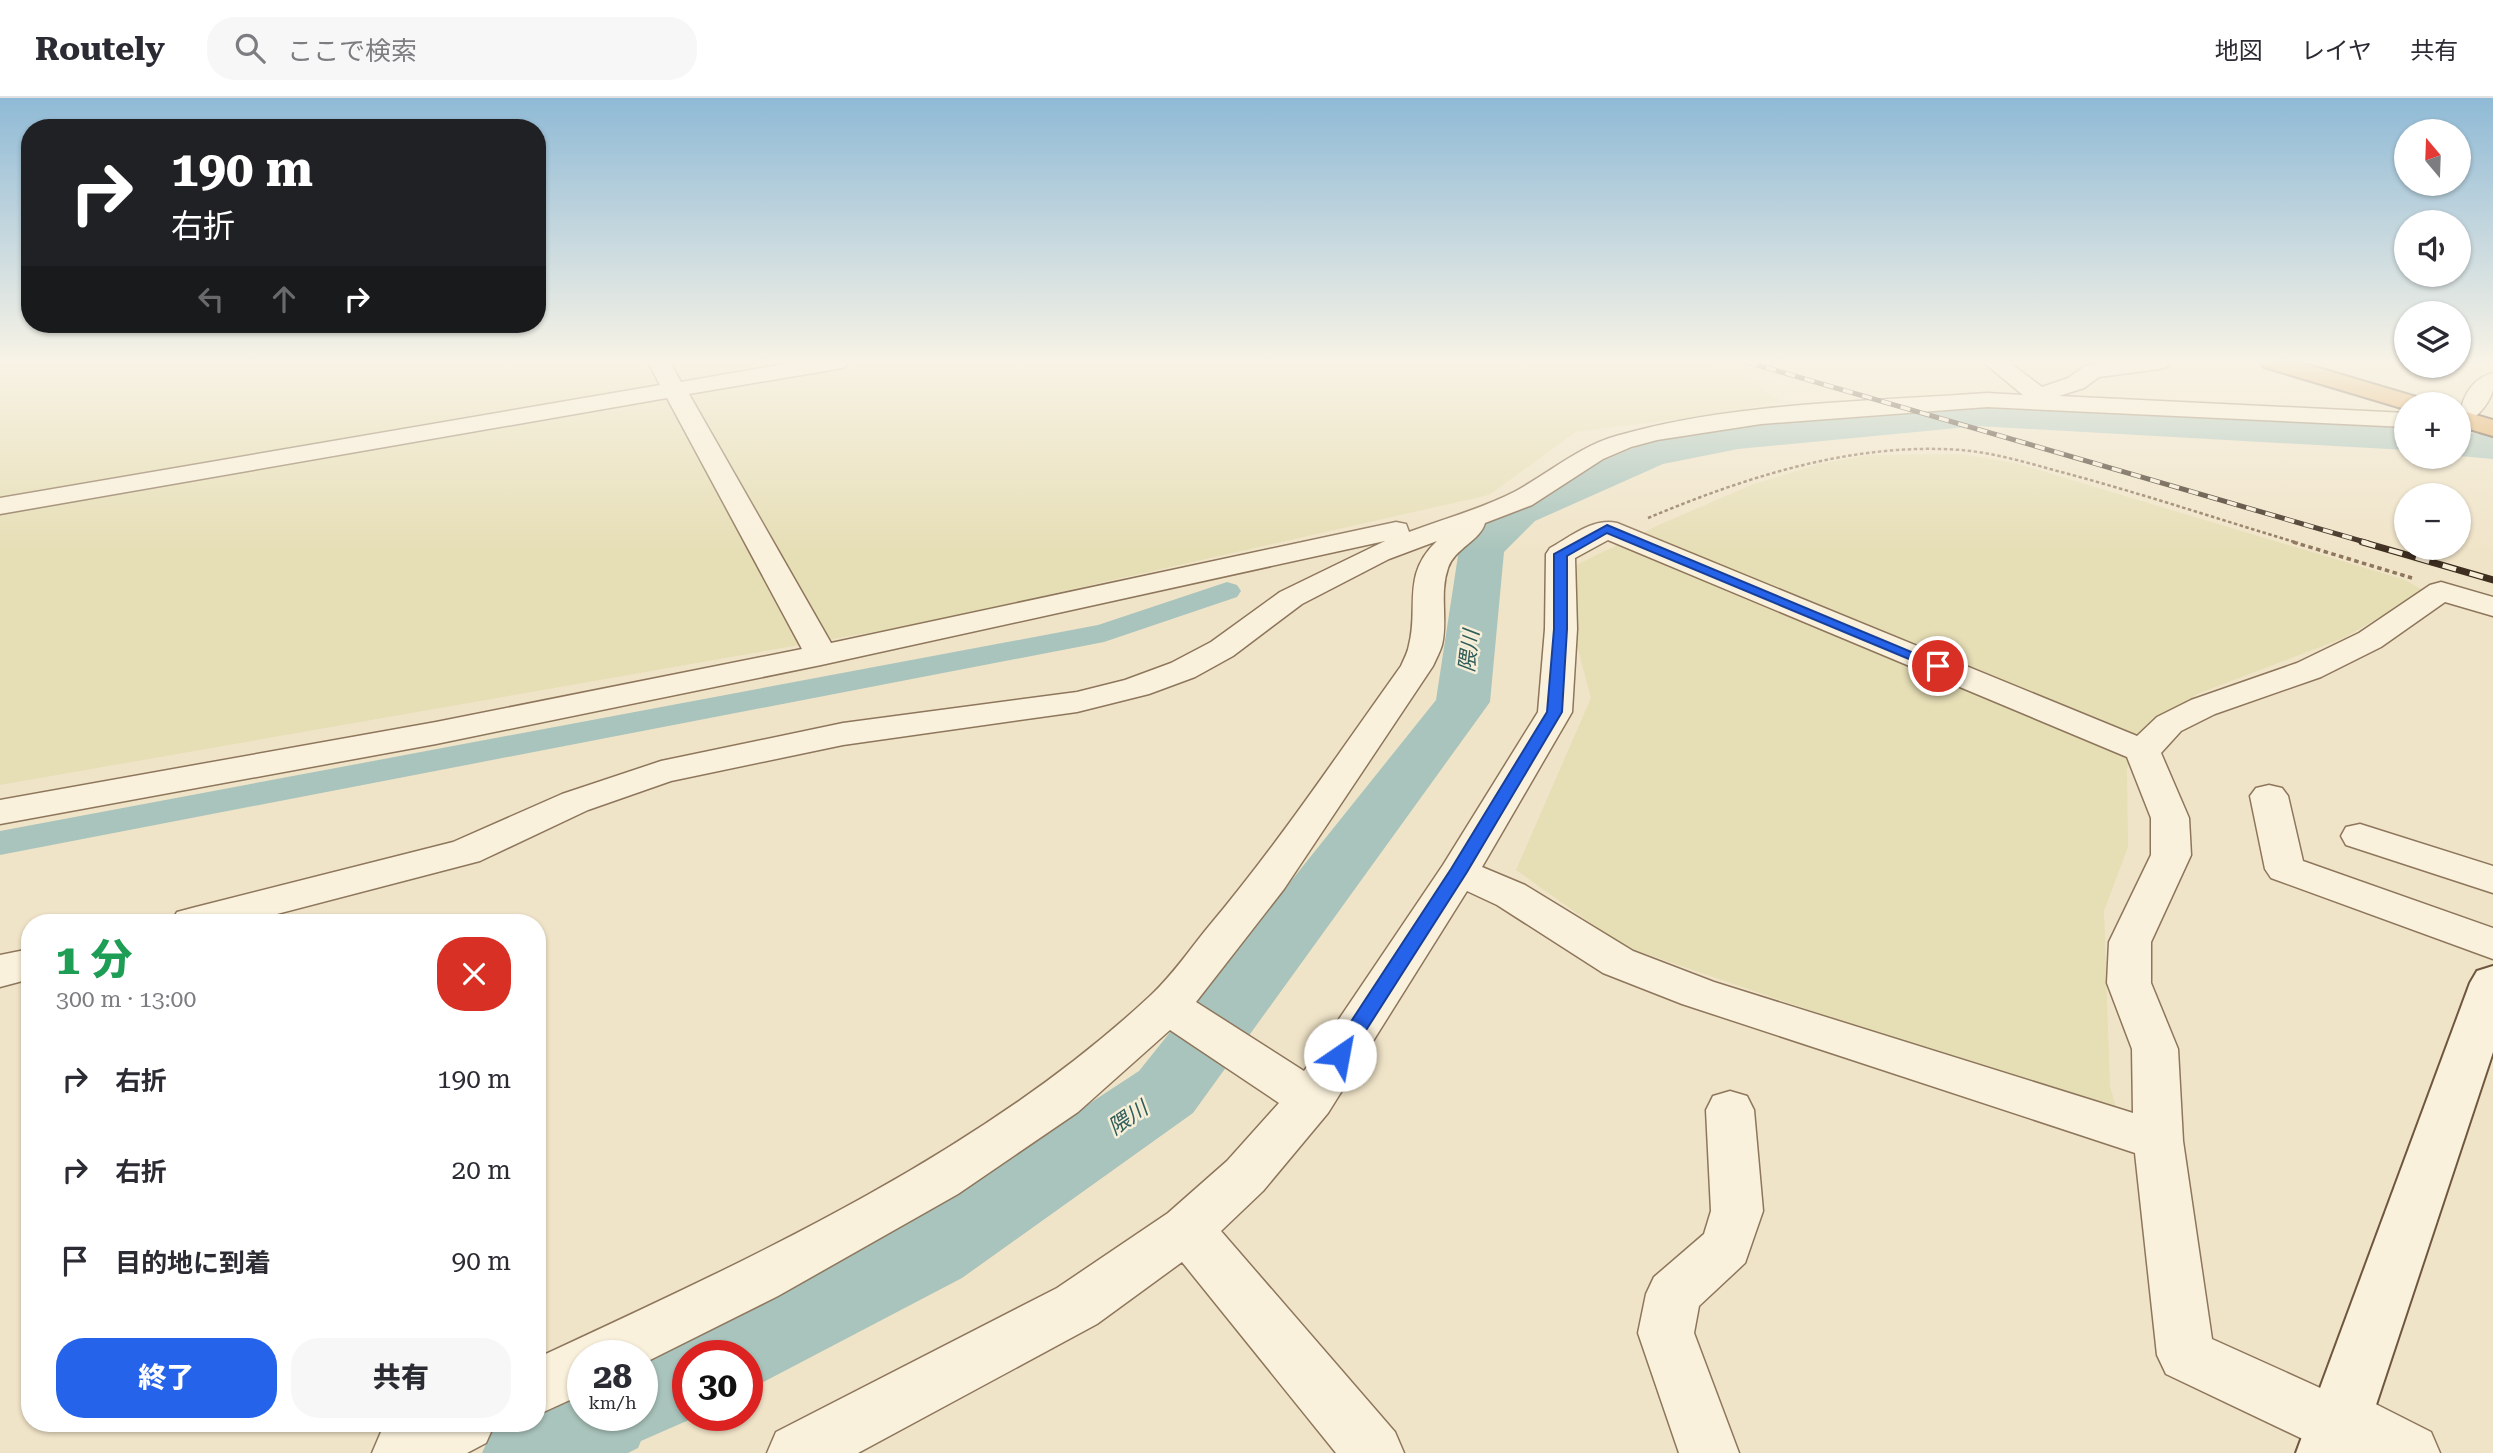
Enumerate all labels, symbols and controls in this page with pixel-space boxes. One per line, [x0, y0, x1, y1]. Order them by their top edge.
search box [207, 17, 697, 80]
text: Routely [35, 29, 165, 68]
icon: search [231, 29, 269, 67]
text: ここで検索 [287, 36, 417, 66]
text: 地図 [2215, 37, 2263, 65]
text: レイヤ [2301, 37, 2372, 65]
text: 共有 [2410, 37, 2458, 65]
north arrow [2394, 119, 2471, 196]
map controls [2394, 119, 2471, 560]
text: 190 m [171, 141, 313, 198]
icon: right [56, 147, 147, 238]
text: 右折 [171, 207, 235, 245]
button: sound [2394, 210, 2471, 287]
icon: left [192, 280, 230, 318]
icon: ahead [265, 280, 303, 318]
icon: right [338, 280, 376, 318]
button: layers [2394, 301, 2471, 378]
button: + [2394, 392, 2471, 469]
button: − [2394, 483, 2471, 560]
water label: 隈川 [1455, 627, 1484, 673]
pin [1908, 636, 1968, 696]
icon: arrive [1919, 647, 1957, 685]
text: 1 分 [56, 935, 132, 984]
button: close [437, 937, 511, 1011]
text: 300 m · 13:00 [56, 986, 196, 1013]
position arrow [1303, 1018, 1377, 1092]
icon: right [56, 1060, 94, 1098]
text: 190 m [437, 1064, 511, 1094]
text: 右折 [115, 1066, 167, 1096]
water label: 隈川 [1104, 1095, 1154, 1140]
icon: right [56, 1151, 94, 1189]
text: 20 m [452, 1155, 511, 1185]
text: 右折 [115, 1157, 167, 1187]
icon: arrive [56, 1242, 94, 1280]
text: 90 m [452, 1246, 511, 1276]
text: 目的地に到着 [115, 1248, 271, 1278]
button: 終了 [56, 1338, 277, 1418]
button: 共有 [291, 1338, 511, 1418]
speed limit sign: 30 [672, 1340, 763, 1431]
text: 28 [593, 1356, 632, 1397]
text: km/h [588, 1392, 637, 1413]

